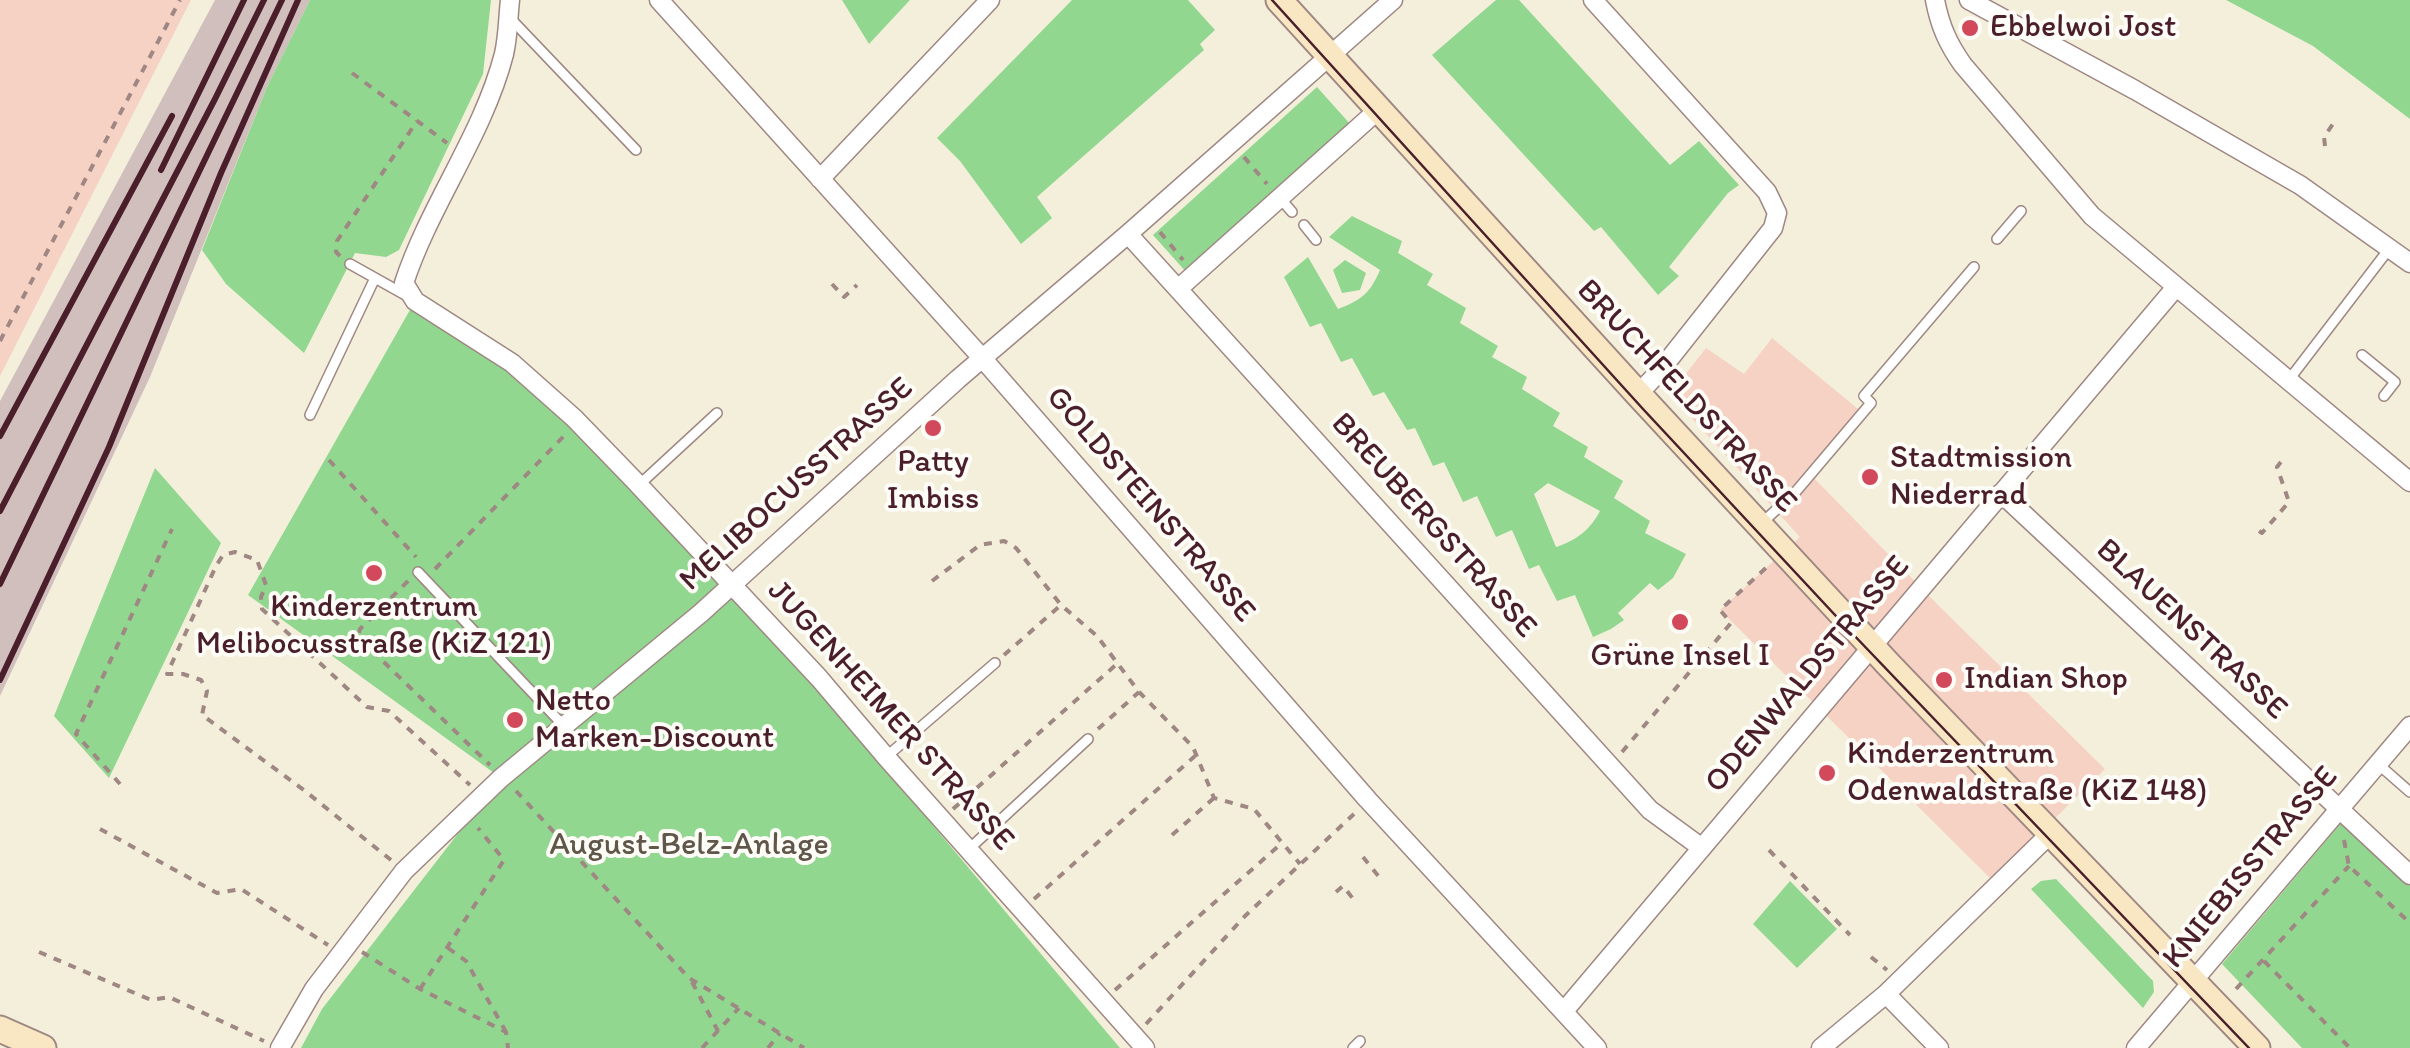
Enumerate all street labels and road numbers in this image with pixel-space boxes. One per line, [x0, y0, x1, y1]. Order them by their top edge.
street label: BRUCHFELDSTRASSE [1568, 272, 1804, 522]
street label: MELIBOCUSSTRASSE [672, 370, 922, 600]
street label: GOLDSTEINSTRASSE [1037, 379, 1263, 631]
street label: BREUBERGSTRASSE [1322, 406, 1544, 646]
street label: BLAUENSTRASSE [2087, 531, 2295, 729]
street label: ODENWALDSTRASSE [1698, 549, 1918, 801]
street label: JUGENHEIMER STRASSE [758, 573, 1022, 859]
street label: KNIEBISSTRASSE [2155, 759, 2347, 977]

